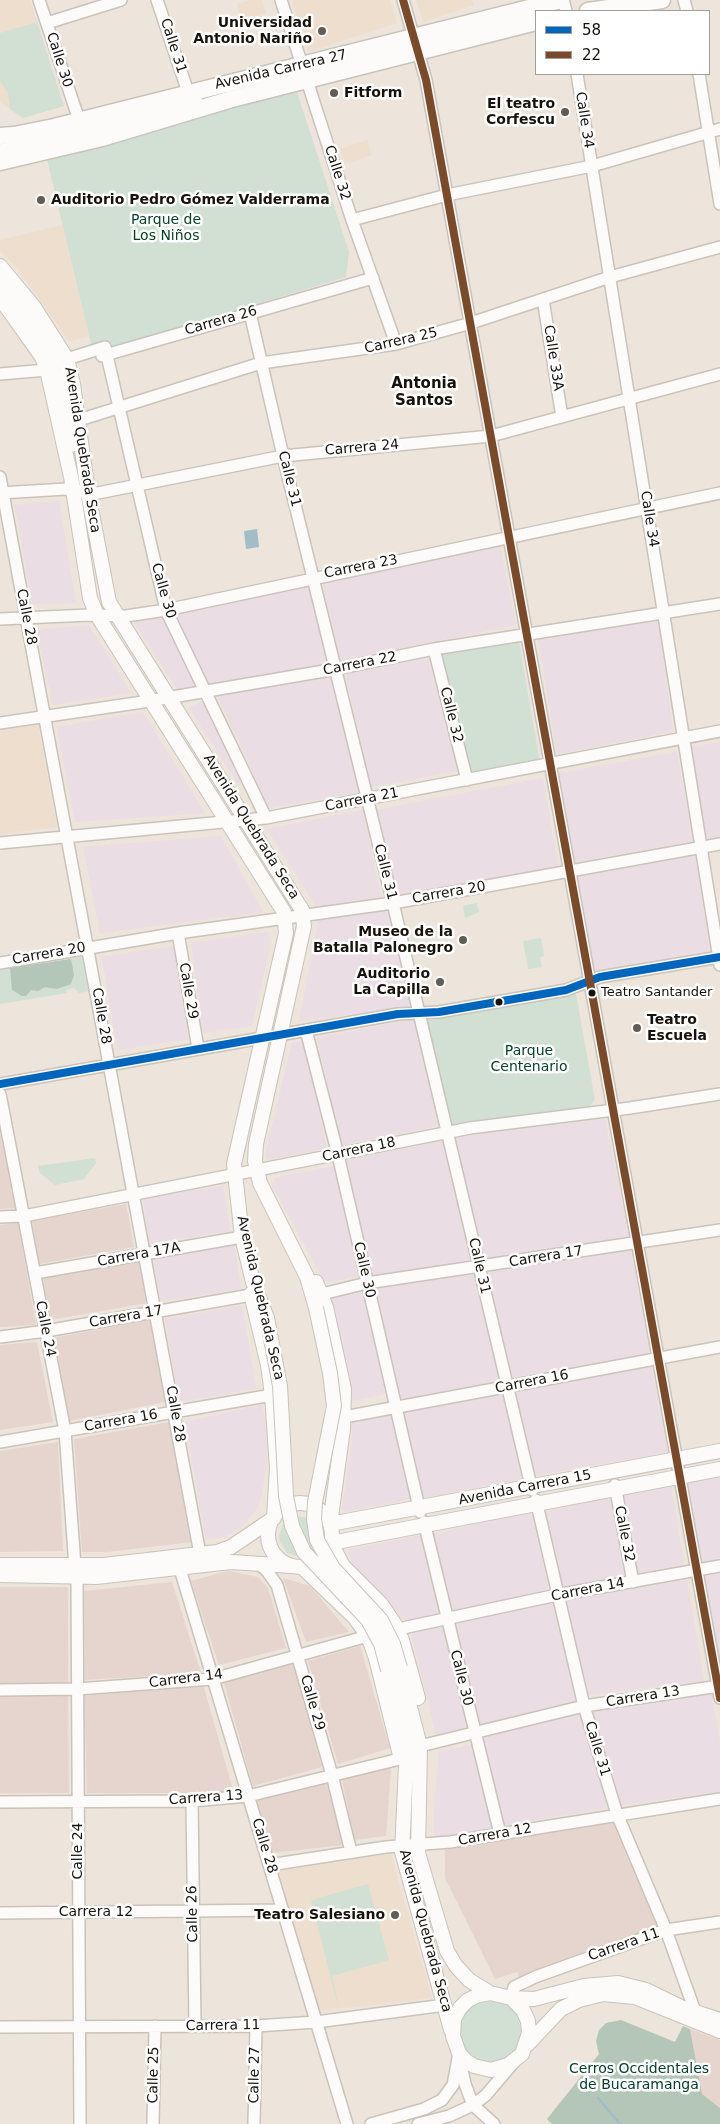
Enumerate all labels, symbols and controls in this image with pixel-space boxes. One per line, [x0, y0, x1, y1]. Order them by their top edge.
legend [535, 10, 710, 75]
place label: Universidad Antonio Nariño [193, 15, 312, 48]
street label: Calle 31 [156, 16, 190, 76]
text: 58 [582, 21, 601, 39]
marker: Universidad Antonio Nariño [316, 25, 328, 37]
street label: Calle 30 [42, 30, 76, 90]
text: 22 [582, 46, 601, 64]
street label: Avenida Carrera 27 [213, 47, 349, 93]
place label: Fitform [344, 85, 402, 101]
marker: Fitform [328, 87, 340, 99]
street label: Calle 34 [571, 91, 597, 149]
place label: El teatro Corfescu [486, 96, 555, 128]
marker: El teatro Corfescu [559, 106, 571, 118]
street label: Calle 32 [320, 143, 354, 203]
place label: Auditorio Pedro Gómez Valderrama [51, 192, 330, 208]
marker: Auditorio Pedro Gómez Valderrama [35, 194, 47, 206]
park label: Parque de Los Niños [131, 212, 201, 244]
street label: Carrera 26 [183, 303, 259, 339]
street label: Carrera 25 [363, 324, 439, 358]
street label: Calle 33A [539, 324, 567, 392]
street label: Avenida Quebrada Seca [61, 366, 103, 534]
district label: Antonia Santos [391, 375, 457, 410]
street label: Carrera 24 [324, 436, 400, 460]
street label: Calle 31 [274, 449, 304, 509]
street label: Calle 34 [636, 490, 662, 548]
street label: Carrera 23 [323, 552, 399, 582]
street label: Calle 30 [147, 561, 179, 621]
street label: Calle 28 [12, 587, 40, 647]
street label: Carrera 22 [322, 649, 398, 679]
street label: Calle 32 [436, 685, 466, 745]
street label: Avenida Quebrada Seca [199, 751, 303, 903]
street label: Carrera 21 [324, 785, 400, 815]
street label: Calle 31 [370, 842, 400, 902]
street label: Carrera 20 [411, 878, 487, 908]
place label: Museo de la Batalla Palonegro [313, 924, 453, 956]
marker: Museo de la Batalla Palonegro [457, 934, 469, 946]
street label: Carrera 20 [11, 939, 87, 969]
street label: Calle 29 [175, 961, 201, 1021]
place label: Auditorio La Capilla [353, 966, 430, 999]
marker: Auditorio La Capilla [434, 976, 446, 988]
place label: Teatro Santander [601, 985, 712, 1001]
street label: Calle 28 [88, 986, 114, 1046]
marker: Teatro Santander [587, 988, 597, 998]
unlabelled marker [494, 997, 504, 1007]
place label: Teatro Escuela [647, 1012, 707, 1044]
marker: Teatro Escuela [631, 1022, 643, 1034]
park label: Parque Centenario [490, 1043, 568, 1076]
street label: Carrera 18 [321, 1134, 397, 1166]
street label: Avenida Quebrada Seca [233, 1214, 287, 1382]
street label: Calle 31 [464, 1236, 494, 1296]
street label: Carrera 17A [96, 1239, 182, 1271]
street label: Calle 30 [349, 1240, 379, 1300]
street label: Carrera 17 [508, 1243, 584, 1271]
street label: Calle 24 [31, 1299, 59, 1359]
street label: Carrera 17 [88, 1302, 164, 1332]
street label: Carrera 16 [494, 1367, 570, 1397]
street label: Calle 28 [162, 1384, 188, 1444]
street label: Carrera 16 [83, 1406, 159, 1436]
street label: Avenida Carrera 15 [457, 1467, 593, 1509]
street label: Calle 32 [610, 1504, 638, 1564]
street label: Carrera 14 [550, 1575, 626, 1605]
street label: Calle 30 [446, 1648, 476, 1708]
street label: Carrera 14 [148, 1666, 224, 1692]
street label: Calle 29 [296, 1673, 328, 1733]
street label: Carrera 13 [605, 1683, 681, 1711]
street label: Calle 31 [581, 1719, 613, 1779]
street label: Carrera 13 [168, 1787, 244, 1809]
street label: Calle 28 [248, 1816, 280, 1876]
street label: Carrera 12 [457, 1820, 533, 1850]
street label: Calle 24 [70, 1822, 86, 1880]
street label: Avenida Quebrada Seca [395, 1848, 455, 2014]
street label: Calle 26 [184, 1885, 202, 1943]
street label: Carrera 12 [59, 1904, 133, 1920]
place label: Teatro Salesiano [254, 1907, 385, 1923]
marker: Teatro Salesiano [389, 1909, 401, 1921]
street label: Carrera 11 [586, 1925, 662, 1965]
street label: Carrera 11 [186, 2017, 260, 2035]
street label: Calle 25 [145, 2046, 163, 2104]
street label: Calle 27 [246, 2046, 264, 2104]
park label: Cerros Occidentales de Bucaramanga [569, 2061, 709, 2094]

